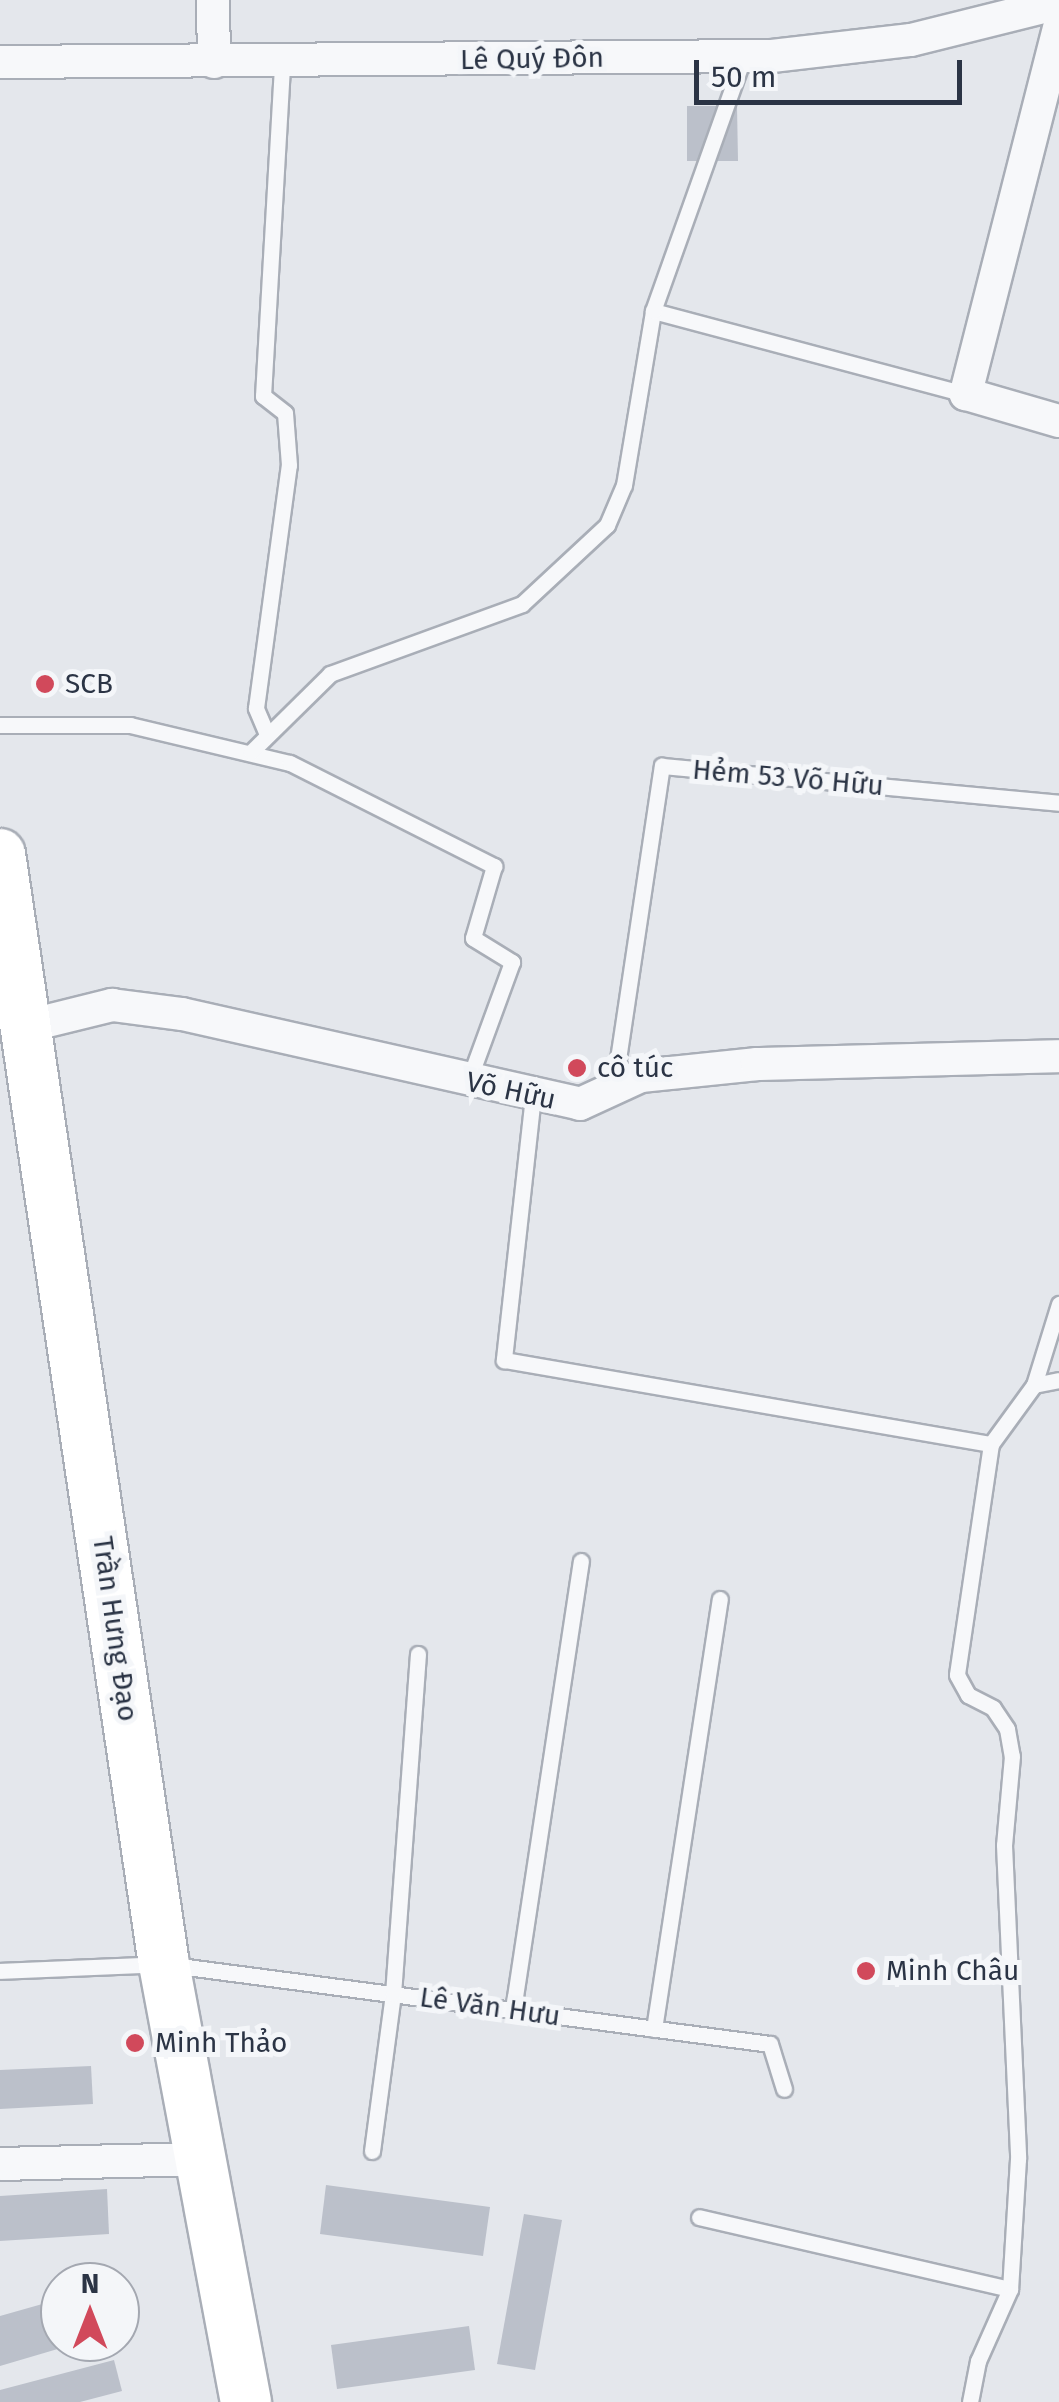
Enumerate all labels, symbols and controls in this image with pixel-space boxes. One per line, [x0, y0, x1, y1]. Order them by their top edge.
scale bar [699, 40, 966, 102]
street label: Lê Quý Đôn [460, 41, 604, 77]
text: 50 m [711, 59, 776, 95]
place label: SCB [65, 667, 113, 701]
marker: SCB [34, 673, 56, 695]
street label: Hẻm 53 Võ Hữu [691, 753, 885, 803]
place label: cô túc [597, 1051, 673, 1085]
marker: cô túc [566, 1057, 588, 1079]
street label: Võ Hữu [463, 1065, 559, 1117]
street label: Trần Hưng Đạo [85, 1534, 145, 1724]
place label: Minh Châu [886, 1954, 1019, 1988]
marker: Minh Châu [855, 1960, 877, 1982]
street label: Lê Văn Hưu [418, 1981, 562, 2033]
place label: Minh Thảo [155, 2026, 287, 2060]
marker: Minh Thảo [124, 2032, 146, 2054]
north arrow [40, 2262, 140, 2362]
text: N [81, 2267, 99, 2300]

